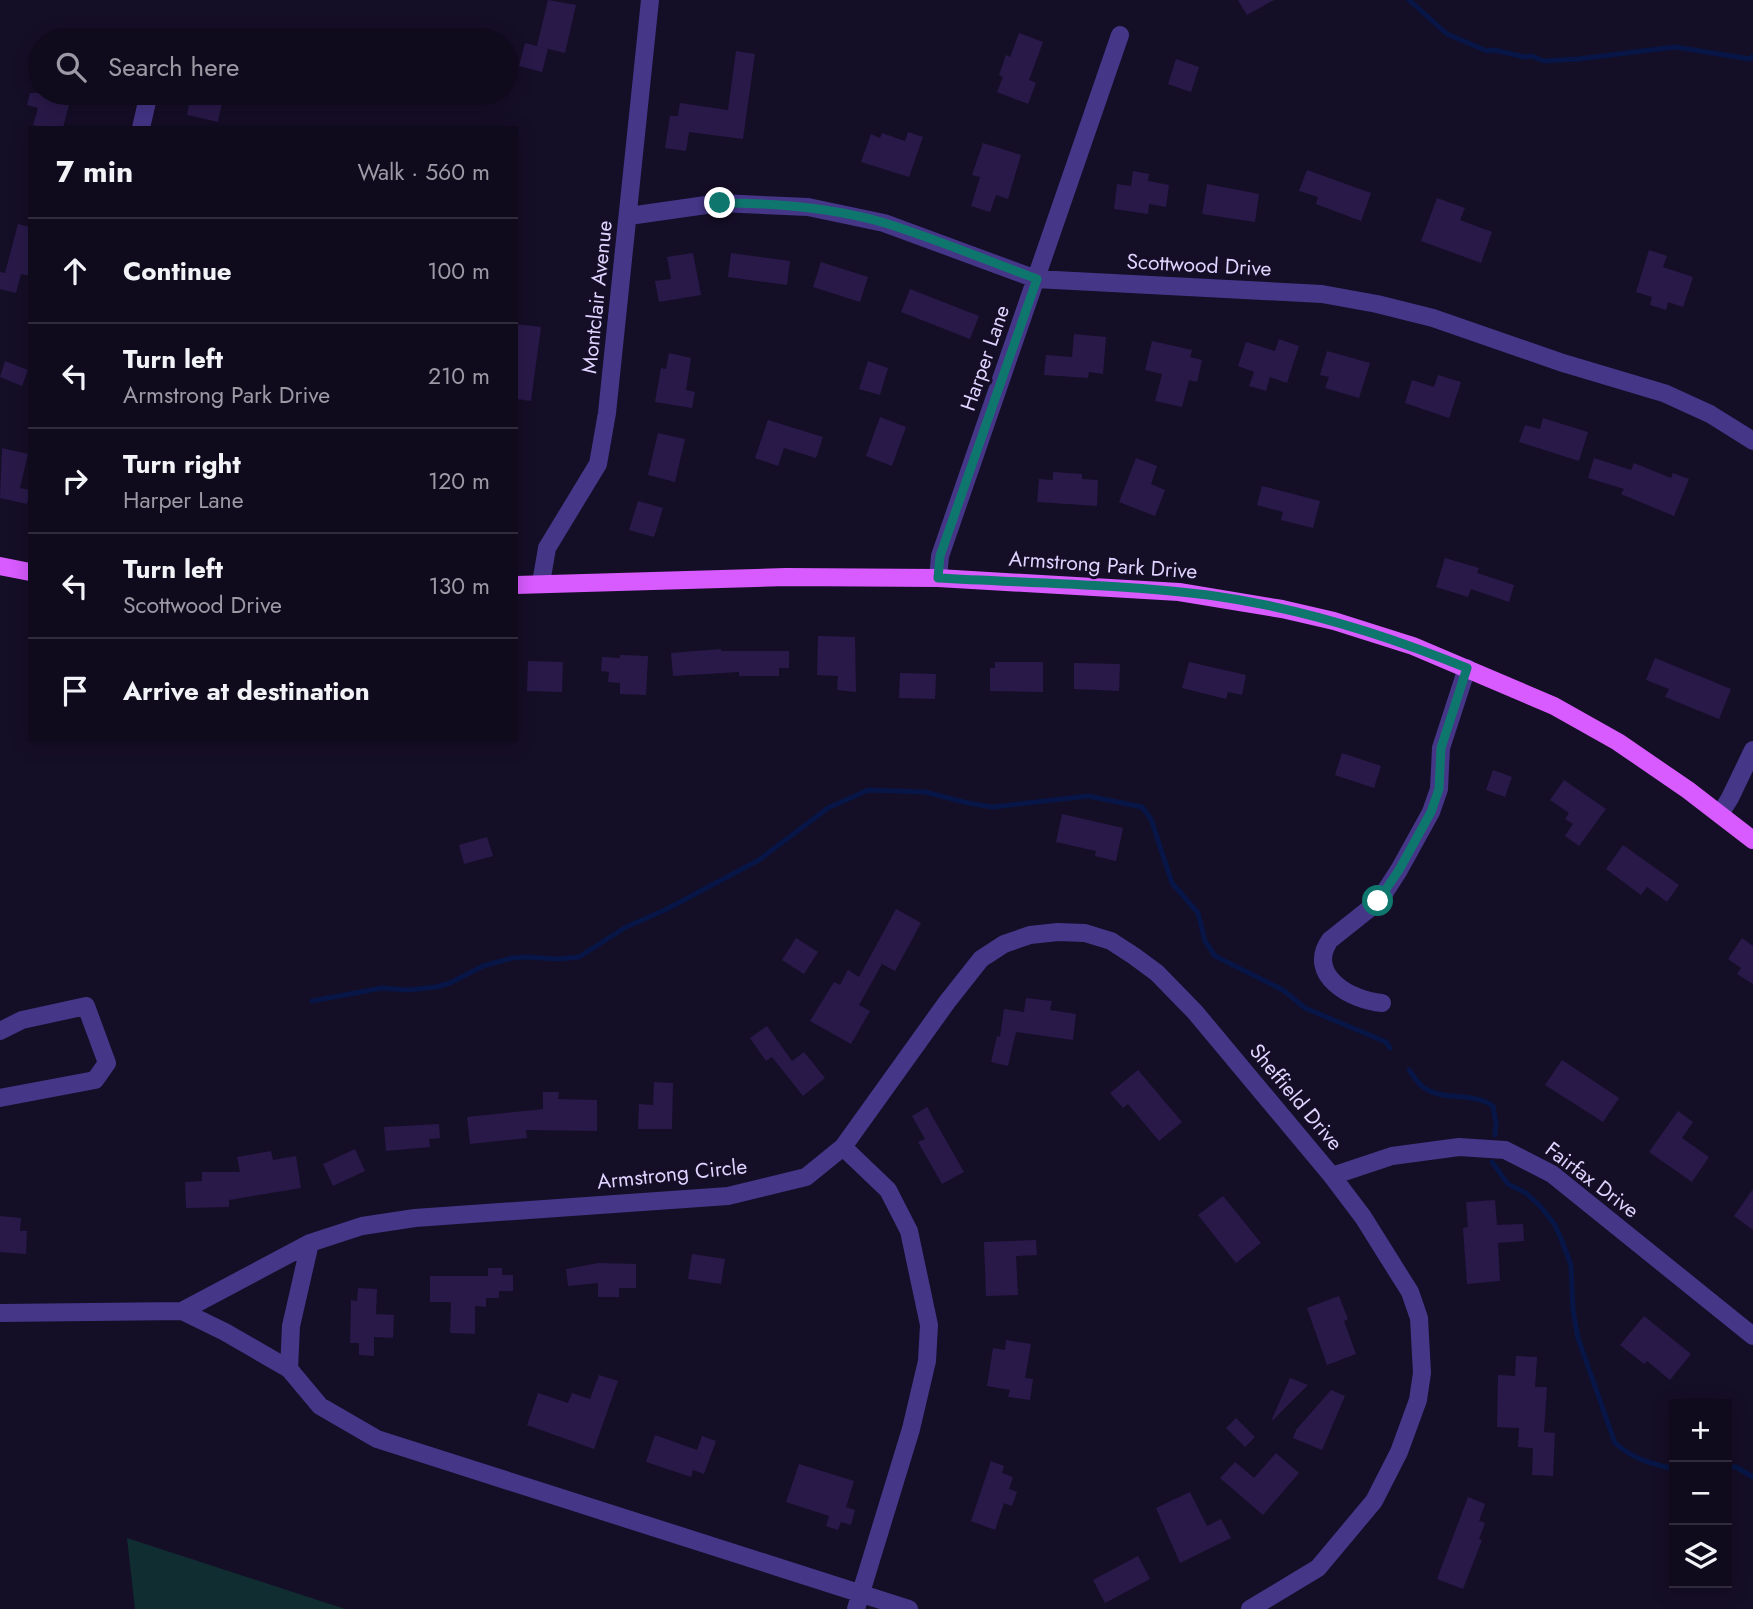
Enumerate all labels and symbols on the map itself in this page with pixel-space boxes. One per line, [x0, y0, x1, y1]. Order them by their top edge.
route end [704, 187, 735, 218]
street label: Montclair Avenue [574, 219, 620, 375]
street label: Scottwood Drive [1126, 246, 1272, 284]
street label: Harper Lane [953, 301, 1017, 415]
street label: Armstrong Park Drive [1008, 543, 1198, 587]
route start [1362, 885, 1393, 916]
street label: Sheffield Drive [1242, 1037, 1350, 1157]
street label: Fairfax Drive [1539, 1135, 1645, 1225]
street label: Armstrong Circle [595, 1151, 749, 1197]

